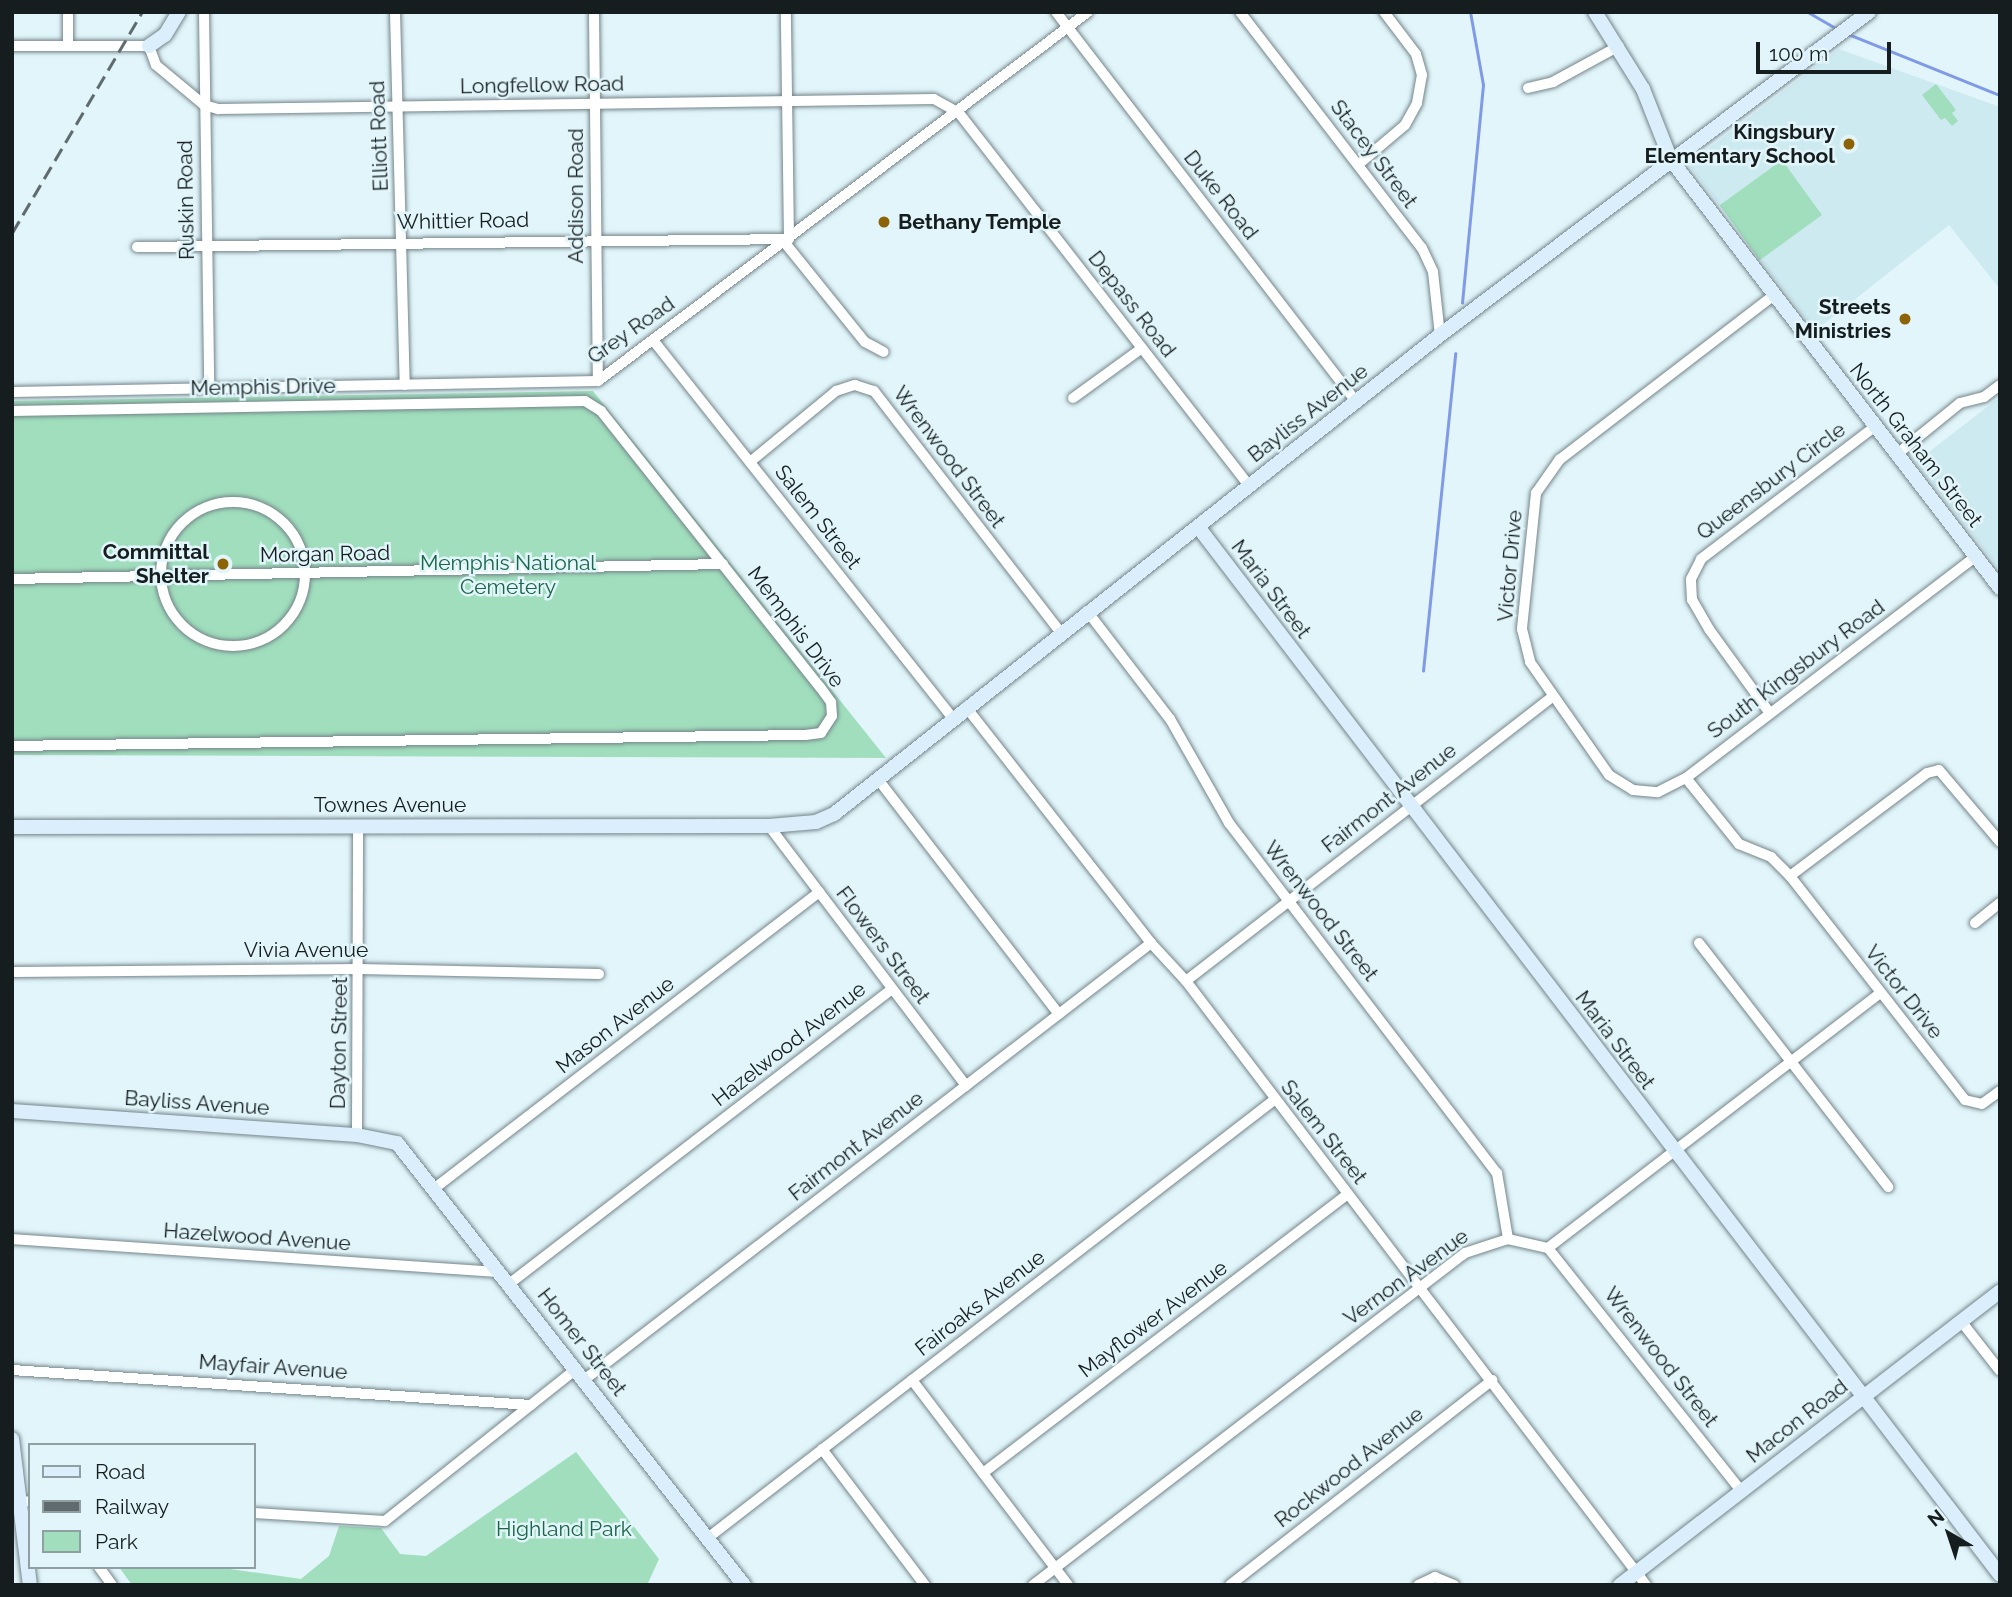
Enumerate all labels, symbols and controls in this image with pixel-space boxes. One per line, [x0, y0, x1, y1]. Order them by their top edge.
scale bar [1760, 28, 1895, 72]
text: 100 m [1769, 41, 1828, 66]
street label: Longfellow Road [459, 71, 625, 99]
street label: Elliott Road [364, 80, 394, 192]
street label: Stacey Street [1325, 95, 1423, 213]
place label: Kingsbury Elementary School [1644, 119, 1835, 169]
street label: Addison Road [563, 128, 589, 264]
marker: Kingsbury Elementary School [1841, 136, 1857, 152]
street label: Ruskin Road [172, 140, 200, 260]
street label: Duke Road [1178, 145, 1264, 245]
street label: Whittier Road [396, 207, 530, 235]
place label: Bethany Temple [898, 209, 1062, 235]
marker: Bethany Temple [876, 214, 892, 230]
street label: Depass Road [1083, 246, 1181, 362]
street label: Grey Road [582, 291, 680, 369]
place label: Streets Ministries [1795, 294, 1891, 344]
marker: Streets Ministries [1897, 311, 1913, 327]
street label: Bayliss Avenue [1243, 358, 1373, 468]
street label: North Graham Street [1844, 358, 1988, 532]
street label: Memphis Drive [190, 373, 336, 401]
street label: Wrenwood Street [888, 381, 1010, 533]
street label: Queensbury Circle [1691, 417, 1851, 545]
street label: Salem Street [770, 460, 866, 574]
street label: Victor Drive [1493, 509, 1527, 623]
street label: Maria Street [1226, 535, 1316, 643]
place label: Committal Shelter [103, 539, 209, 589]
street label: Morgan Road [260, 540, 390, 568]
park label: Memphis National Cemetery [420, 550, 596, 600]
marker: Committal Shelter [215, 556, 231, 572]
street label: Memphis Drive [742, 561, 850, 693]
street label: South Kingsbury Road [1702, 594, 1890, 744]
street label: Fairmont Avenue [1316, 737, 1462, 859]
street label: Townes Avenue [313, 792, 467, 818]
street label: Wrenwood Street [1258, 836, 1384, 986]
street label: Flowers Street [831, 881, 935, 1009]
street label: Vivia Avenue [243, 937, 369, 963]
street label: Victor Drive [1859, 940, 1949, 1044]
street label: Mason Avenue [551, 971, 679, 1079]
street label: Dayton Street [325, 976, 353, 1110]
street label: Hazelwood Avenue [707, 976, 871, 1112]
street label: Maria Street [1570, 986, 1660, 1094]
street label: Salem Street [1276, 1075, 1372, 1189]
street label: Bayliss Avenue [123, 1085, 271, 1121]
street label: Fairmont Avenue [783, 1085, 929, 1207]
street label: Hazelwood Avenue [162, 1218, 352, 1256]
street label: Vernon Avenue [1338, 1223, 1474, 1331]
street label: Fairoaks Avenue [910, 1244, 1050, 1362]
street label: Mayflower Avenue [1073, 1255, 1233, 1383]
street label: Wrenwood Street [1598, 1282, 1724, 1432]
street label: Homer Street [532, 1283, 632, 1401]
street label: Mayfair Avenue [197, 1349, 349, 1385]
street label: Macon Road [1741, 1374, 1853, 1468]
street label: Rockwood Avenue [1269, 1401, 1429, 1533]
legend [28, 1443, 256, 1569]
text: Road [95, 1459, 145, 1484]
text: Railway [95, 1494, 169, 1519]
north arrow [1914, 1499, 1984, 1569]
text: N [1923, 1505, 1948, 1531]
park label: Highland Park [496, 1516, 632, 1542]
text: Park [95, 1529, 138, 1554]

